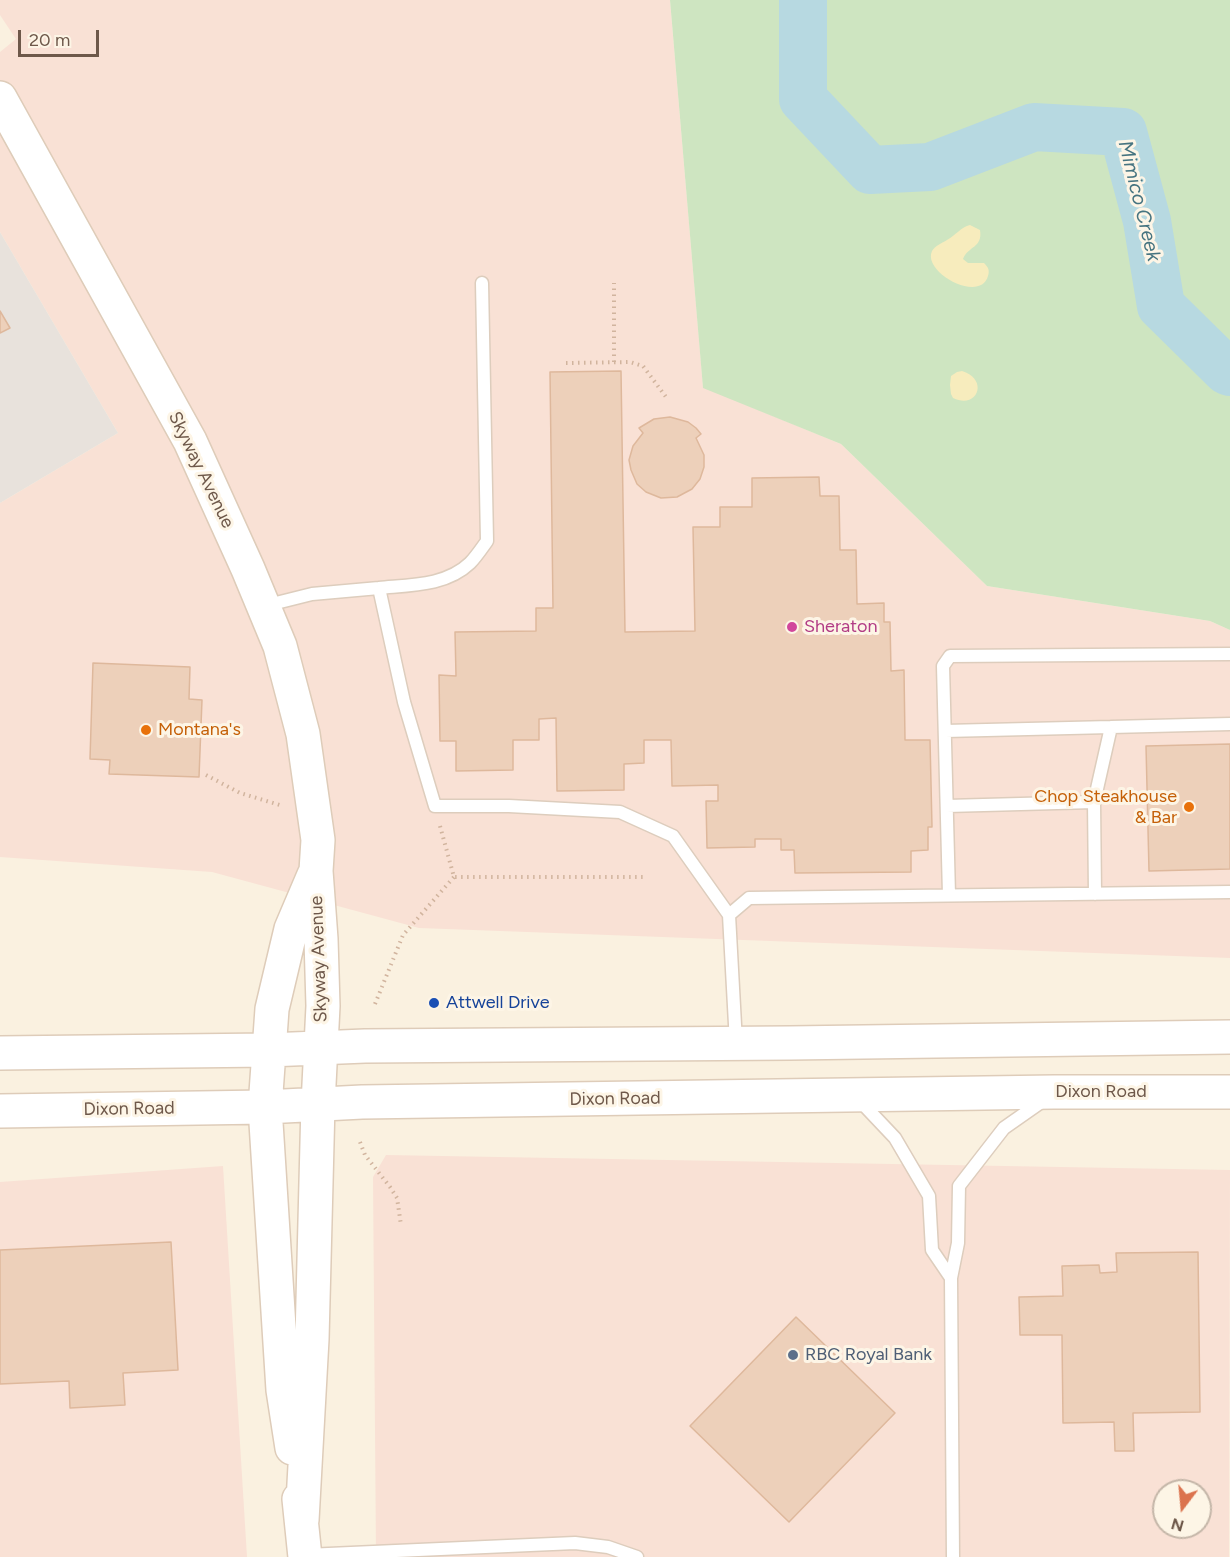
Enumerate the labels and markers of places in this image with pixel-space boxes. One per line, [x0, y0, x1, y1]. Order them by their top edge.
place label: Sheraton [804, 616, 877, 638]
marker: Sheraton [785, 620, 799, 634]
place label: Montana's [158, 719, 241, 741]
marker: Montana's [139, 723, 153, 737]
place label: Chop Steakhouse & Bar [1034, 786, 1177, 828]
marker: Chop Steakhouse & Bar [1182, 800, 1196, 814]
place label: Attwell Drive [446, 992, 550, 1014]
marker: Attwell Drive [427, 996, 441, 1010]
place label: RBC Royal Bank [805, 1344, 932, 1366]
marker: RBC Royal Bank [786, 1348, 800, 1362]

